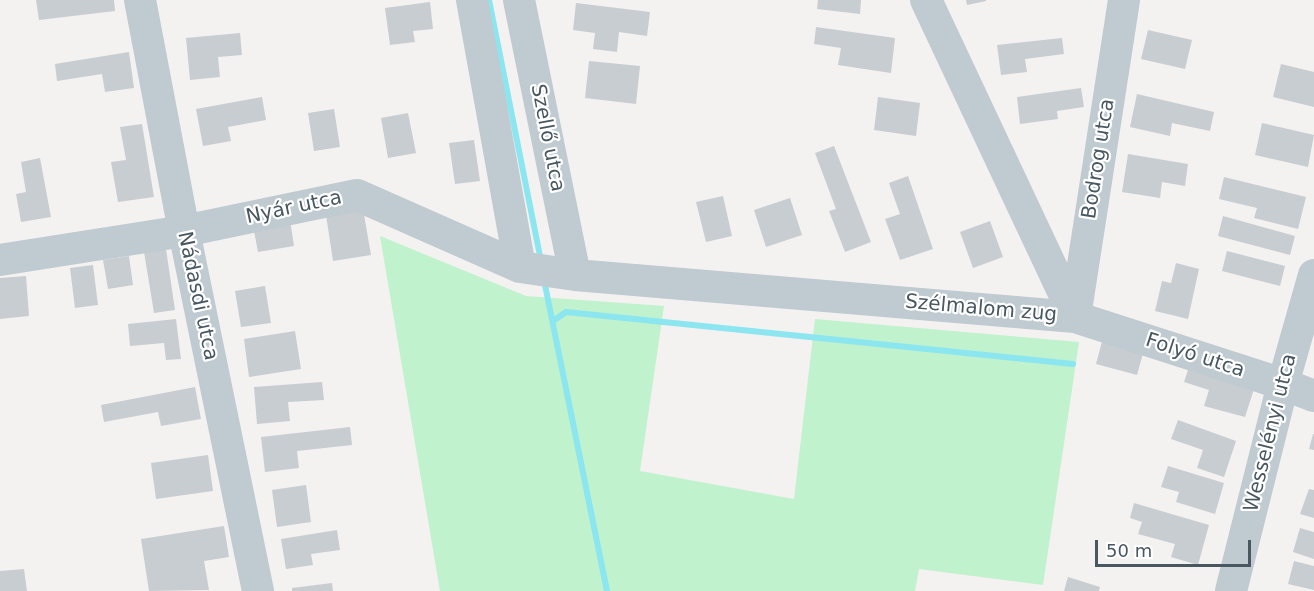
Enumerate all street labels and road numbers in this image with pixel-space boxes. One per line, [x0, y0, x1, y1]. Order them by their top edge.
street label: Szellő utca [525, 82, 569, 194]
street label: Bodrog utca [1078, 97, 1120, 221]
street label: Nyár utca [244, 186, 344, 230]
street label: Nádasdi utca [172, 229, 222, 363]
street label: Szélmalom zug [904, 290, 1058, 328]
street label: Folyó utca [1142, 329, 1248, 383]
street label: Wesselényi utca [1240, 351, 1302, 515]

